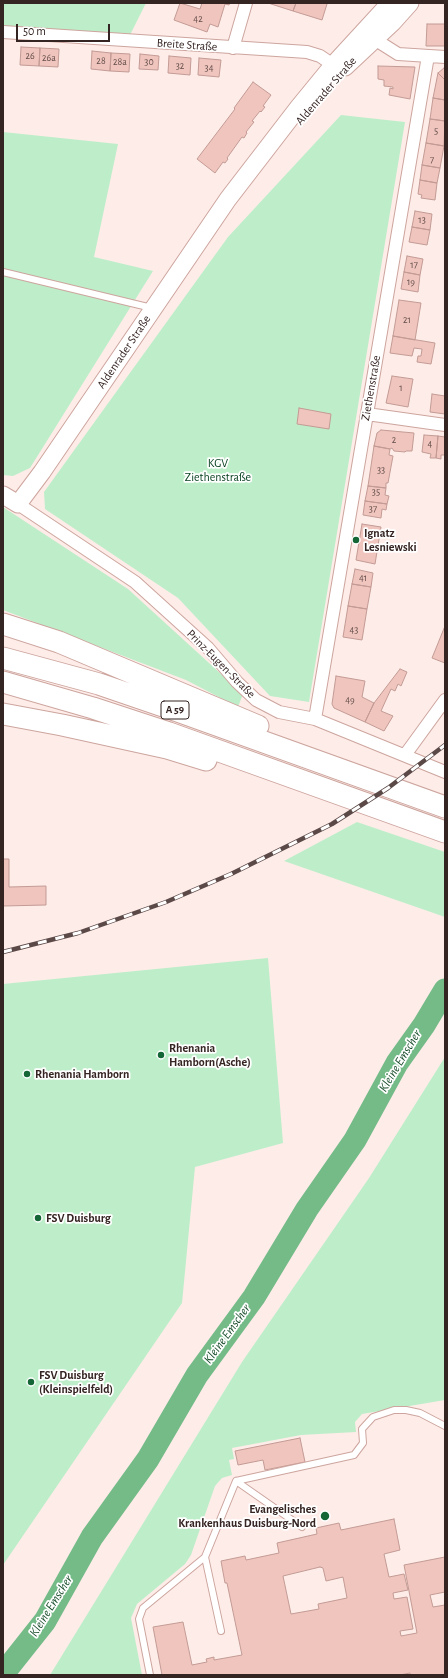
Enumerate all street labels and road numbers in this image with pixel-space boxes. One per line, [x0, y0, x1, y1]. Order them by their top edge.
street label: Breite Straße [156, 36, 218, 54]
street label: Aldenrader Straße [292, 54, 360, 128]
street label: Aldenrader Straße [94, 312, 154, 392]
street label: Ziethenstraße [358, 354, 384, 422]
street label: Prinz-Eugen-Straße [184, 627, 258, 701]
road number: A 59 [161, 701, 189, 719]

